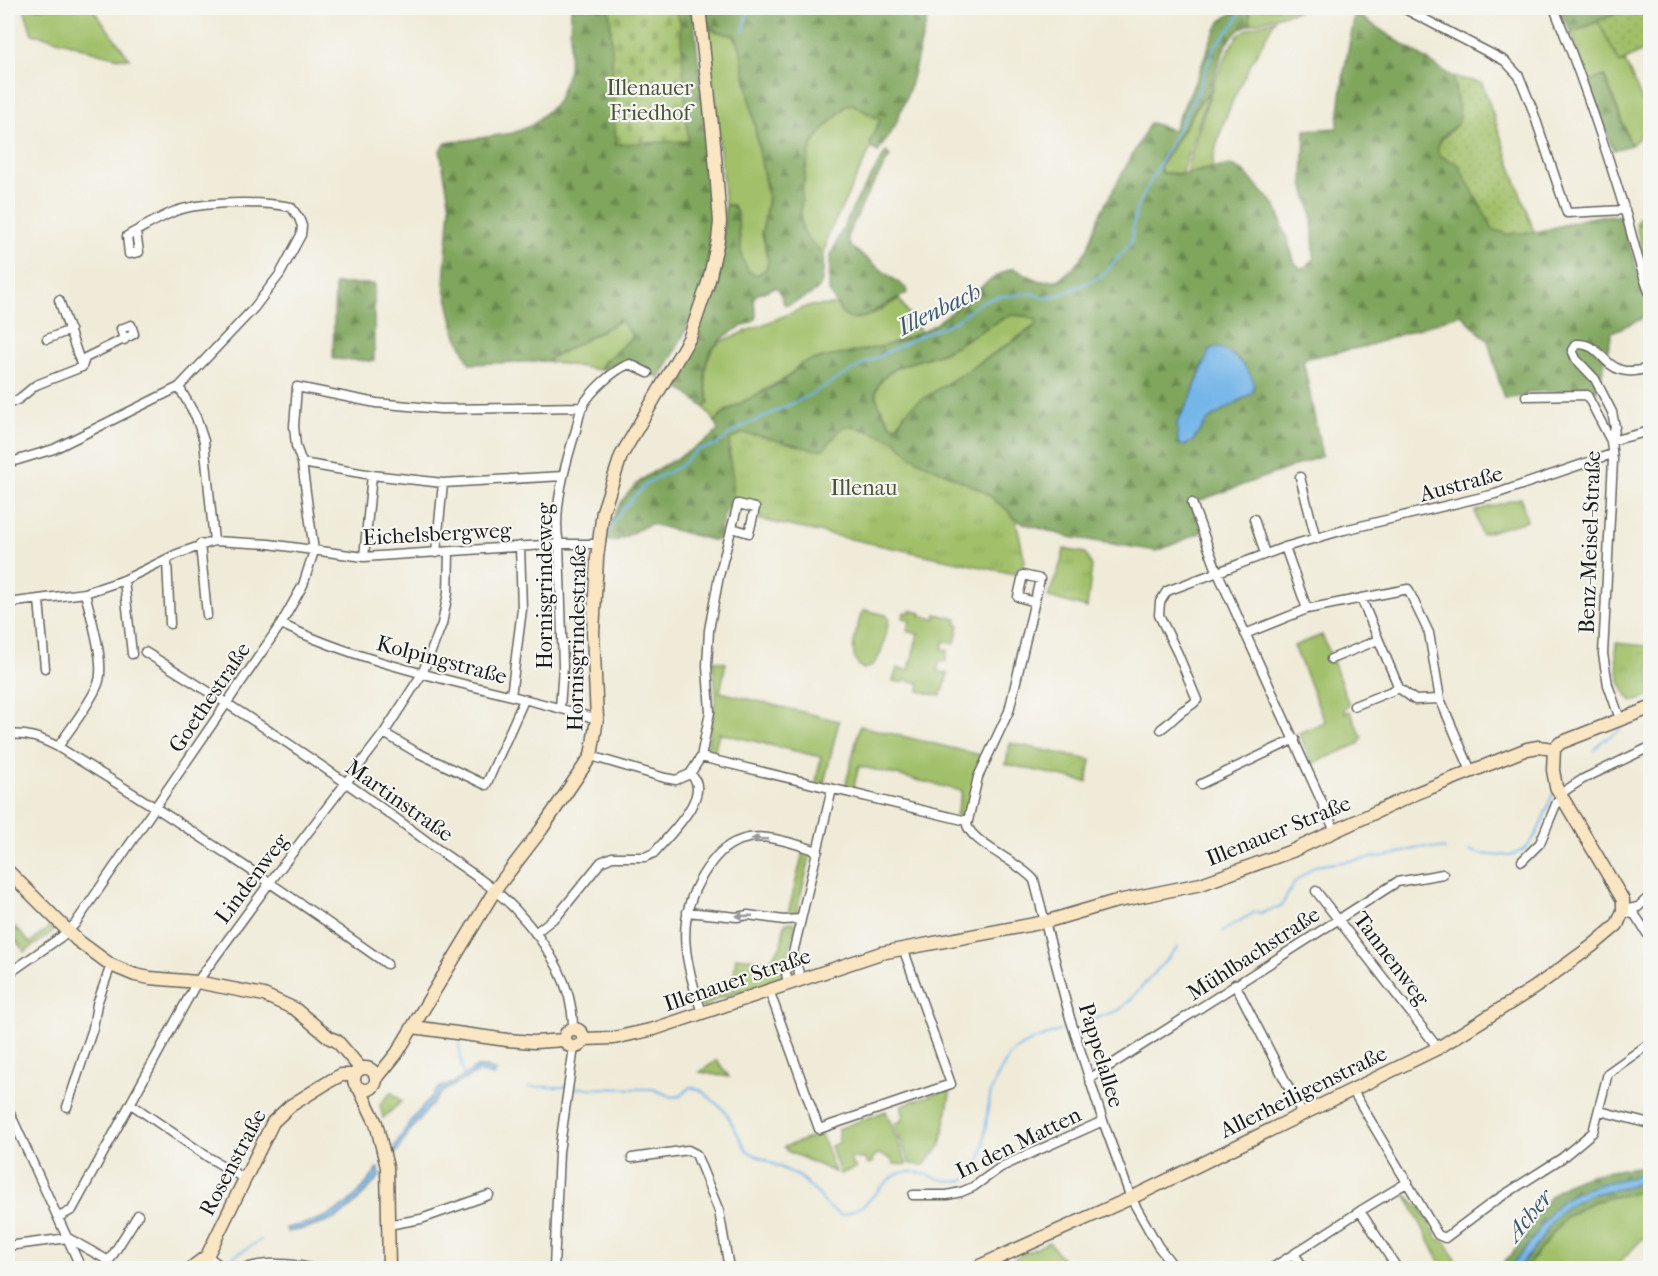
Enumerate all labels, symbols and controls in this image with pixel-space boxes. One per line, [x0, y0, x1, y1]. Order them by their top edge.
park label: Illenauer Friedhof [607, 75, 695, 126]
water label: Illenbach [892, 277, 985, 342]
street label: Benz-Meisel-Straße [1574, 450, 1606, 634]
street label: Austraße [1416, 460, 1506, 508]
park label: Illenau [831, 475, 898, 501]
street label: Hornisgrindeweg [532, 502, 558, 669]
street label: Eichelsbergweg [362, 517, 512, 551]
street label: Hornisgrindestraße [562, 544, 592, 732]
street label: Kolpingstraße [374, 630, 510, 690]
street label: Goethestraße [164, 638, 256, 757]
street label: Martinstraße [341, 754, 458, 847]
street label: Illenauer Straße [1202, 790, 1354, 872]
street label: Lindenweg [209, 828, 294, 929]
one-way arrow [751, 835, 770, 844]
street label: Mühlbachstraße [1182, 901, 1325, 1006]
street label: Tannenweg [1348, 907, 1435, 1011]
one-way arrow [735, 912, 754, 921]
street label: Illenauer Straße [661, 943, 814, 1017]
street label: Pappelallee [1073, 1000, 1129, 1111]
street label: Allerheiligenstraße [1215, 1040, 1391, 1144]
street label: In den Matten [952, 1101, 1085, 1184]
street label: Rosenstraße [194, 1105, 272, 1220]
water label: Acher [1498, 1182, 1560, 1249]

